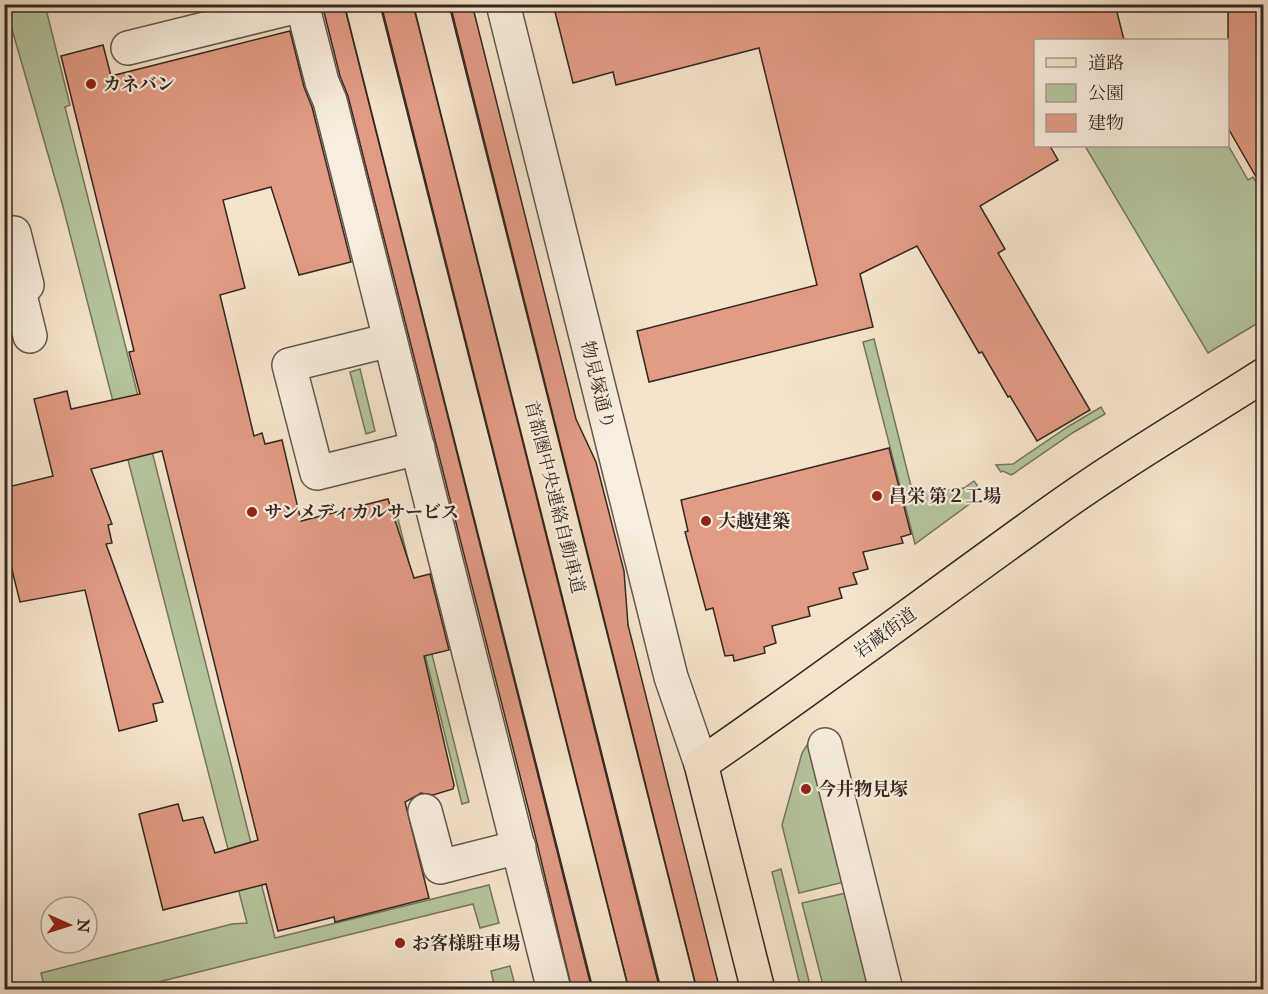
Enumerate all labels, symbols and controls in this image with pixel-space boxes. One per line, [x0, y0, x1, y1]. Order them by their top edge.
legend [1034, 39, 1229, 147]
text: 道路 [1088, 52, 1124, 74]
place label: カネバン [103, 73, 175, 95]
marker: カネバン [84, 77, 98, 91]
text: 公園 [1088, 82, 1124, 104]
text: 建物 [1088, 112, 1124, 134]
street label: 物見塚通り [576, 339, 620, 431]
street label: 首都圏中央連絡自動車道 [520, 398, 590, 596]
place label: 昌栄 第２工場 [889, 485, 1001, 507]
marker: 昌栄 第２工場 [870, 489, 884, 503]
place label: サンメディカルサービス [264, 501, 459, 523]
marker: サンメディカルサービス [245, 505, 259, 519]
place label: 大越建築 [718, 510, 790, 532]
marker: 大越建築 [699, 514, 713, 528]
street label: 岩蔵街道 [849, 603, 921, 663]
place label: 今井物見塚 [818, 778, 908, 800]
marker: 今井物見塚 [799, 782, 813, 796]
north arrow [39, 895, 99, 955]
text: N [74, 918, 93, 933]
place label: お客様駐車場 [412, 932, 520, 954]
marker: お客様駐車場 [393, 936, 407, 950]

